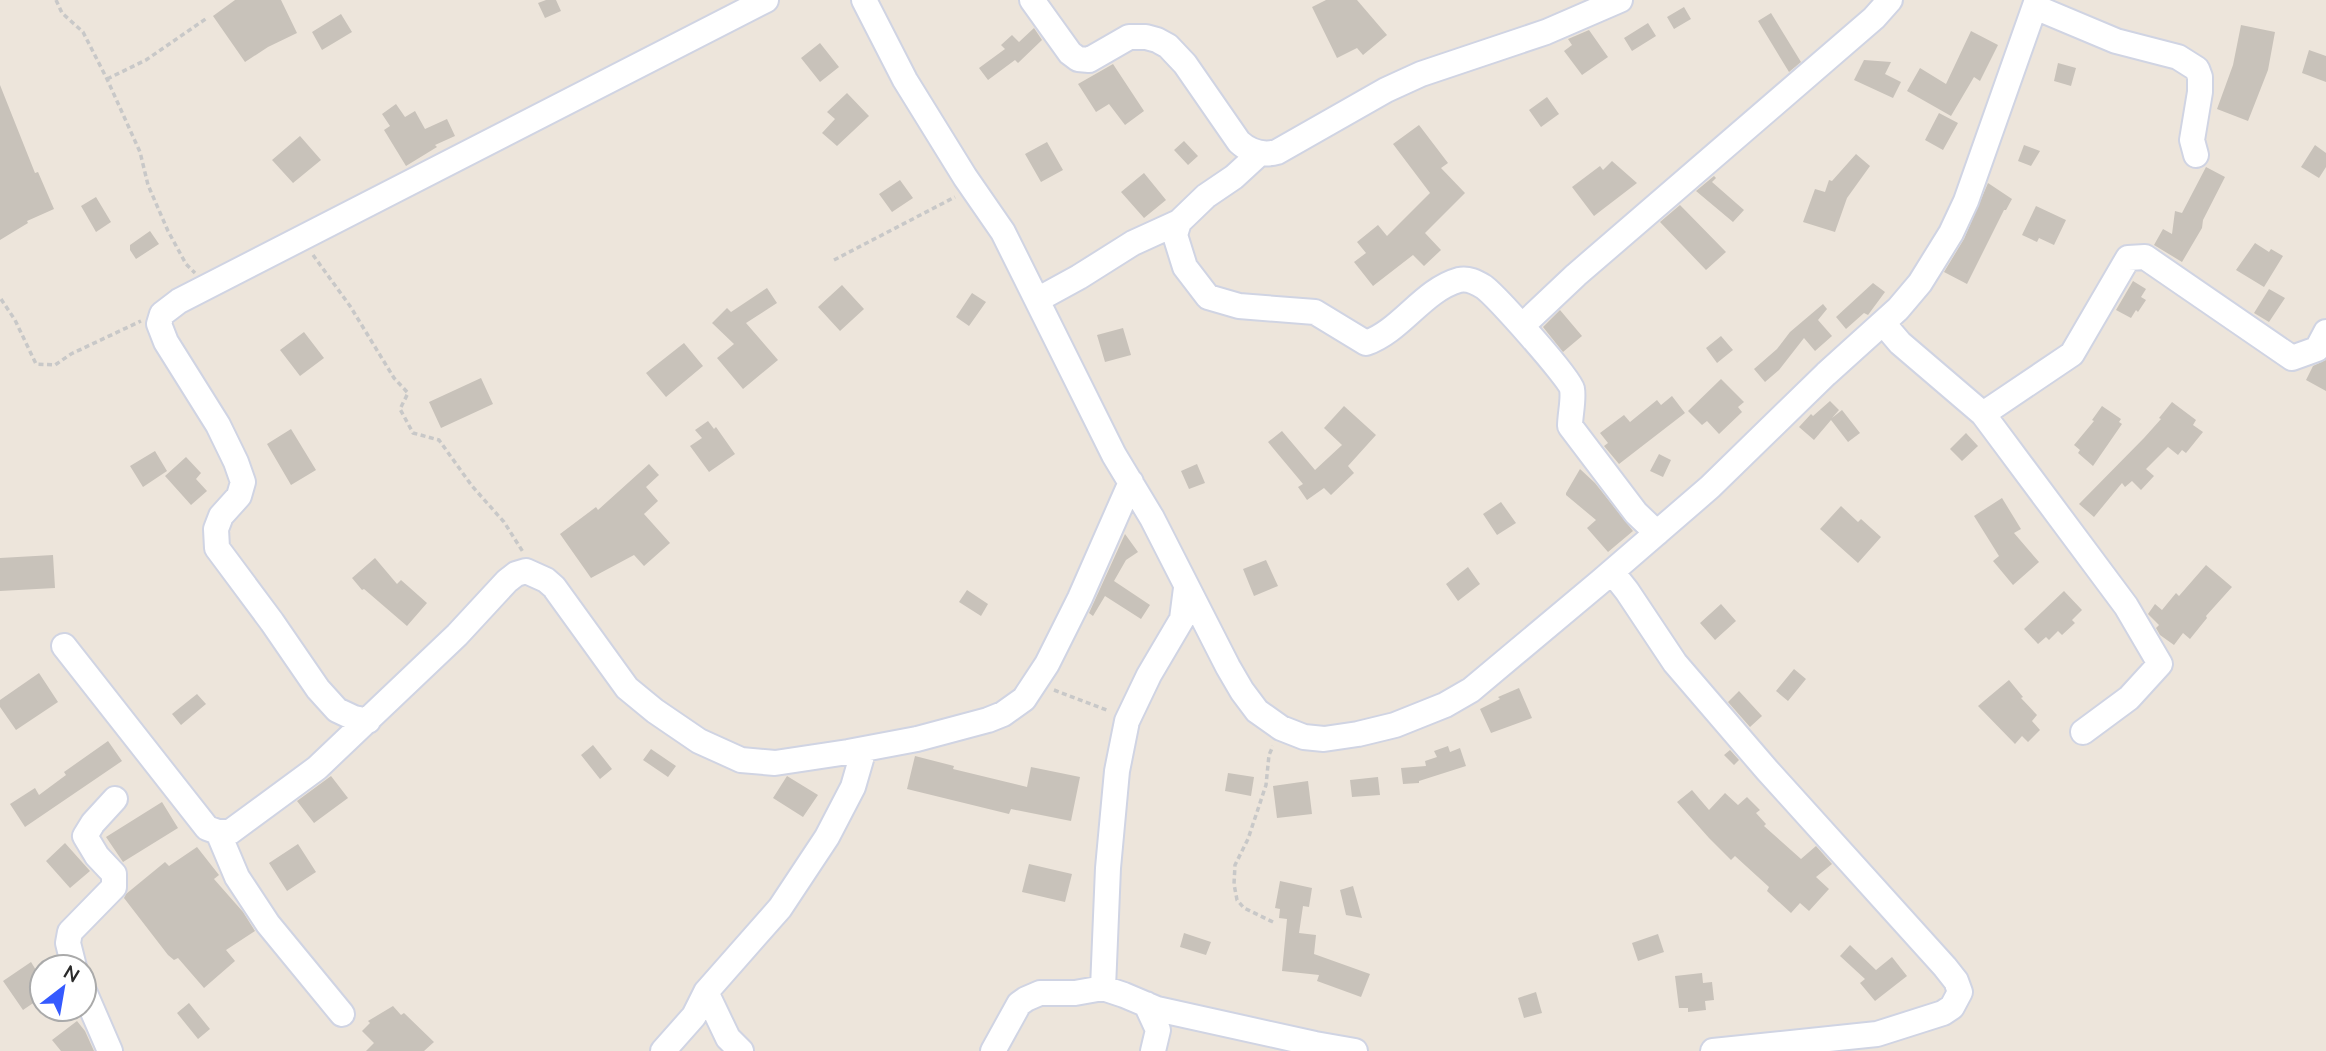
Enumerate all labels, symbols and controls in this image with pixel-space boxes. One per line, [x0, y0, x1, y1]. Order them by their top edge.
north arrow [28, 953, 98, 1023]
text: N [59, 959, 84, 987]

